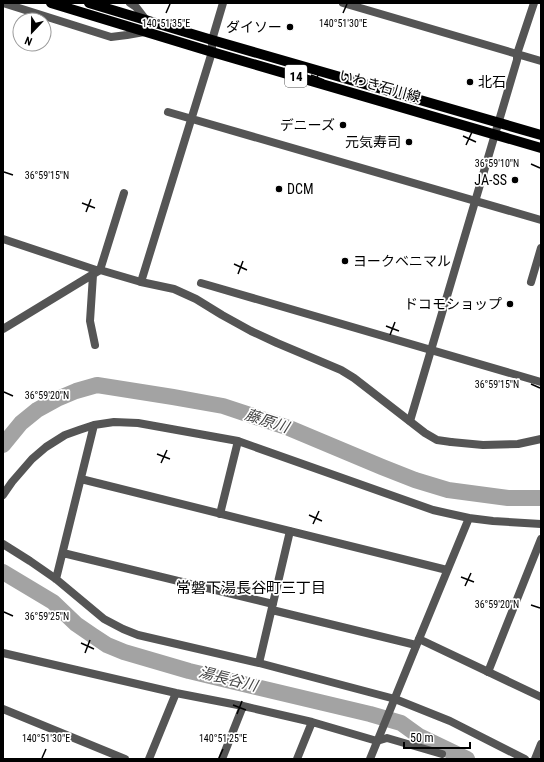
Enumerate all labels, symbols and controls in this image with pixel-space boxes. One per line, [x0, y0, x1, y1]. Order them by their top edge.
north arrow [12, 12, 52, 52]
text: 140°51'35"E [142, 18, 190, 29]
text: 140°51'30"E [319, 18, 367, 29]
place label: ダイソー [226, 19, 282, 35]
marker: ダイソー [285, 22, 295, 32]
text: N [23, 33, 34, 48]
road number: 14 [285, 65, 307, 87]
street label: いわき石川線 [337, 67, 423, 105]
place label: 北石 [478, 74, 506, 90]
marker: 北石 [465, 77, 475, 87]
place label: デニーズ [280, 117, 335, 133]
marker: デニーズ [338, 120, 348, 130]
place label: 元気寿司 [345, 134, 401, 150]
marker: 元気寿司 [404, 137, 414, 147]
text: 36°59'10"N [475, 158, 519, 169]
text: 36°59'15"N [25, 170, 69, 181]
place label: JA-SS [474, 172, 507, 188]
marker: JA-SS [510, 175, 520, 185]
place label: DCM [287, 181, 314, 197]
marker: DCM [274, 184, 284, 194]
place label: ヨークベニマル [353, 253, 451, 269]
marker: ヨークベニマル [340, 256, 350, 266]
place label: ドコモショップ [404, 296, 502, 312]
marker: ドコモショップ [505, 299, 515, 309]
text: 36°59'15"N [475, 379, 519, 390]
text: 36°59'20"N [25, 390, 69, 401]
water label: 藤原川 [243, 405, 293, 437]
district label: 常磐下湯長谷町三丁目 [176, 579, 326, 597]
text: 36°59'20"N [475, 599, 519, 610]
text: 36°59'25"N [25, 611, 69, 622]
water label: 湯長谷川 [197, 663, 261, 695]
scale bar [404, 724, 470, 750]
text: 50 m [410, 731, 434, 745]
text: 140°51'30"E [22, 733, 70, 744]
text: 140°51'25"E [199, 733, 247, 744]

